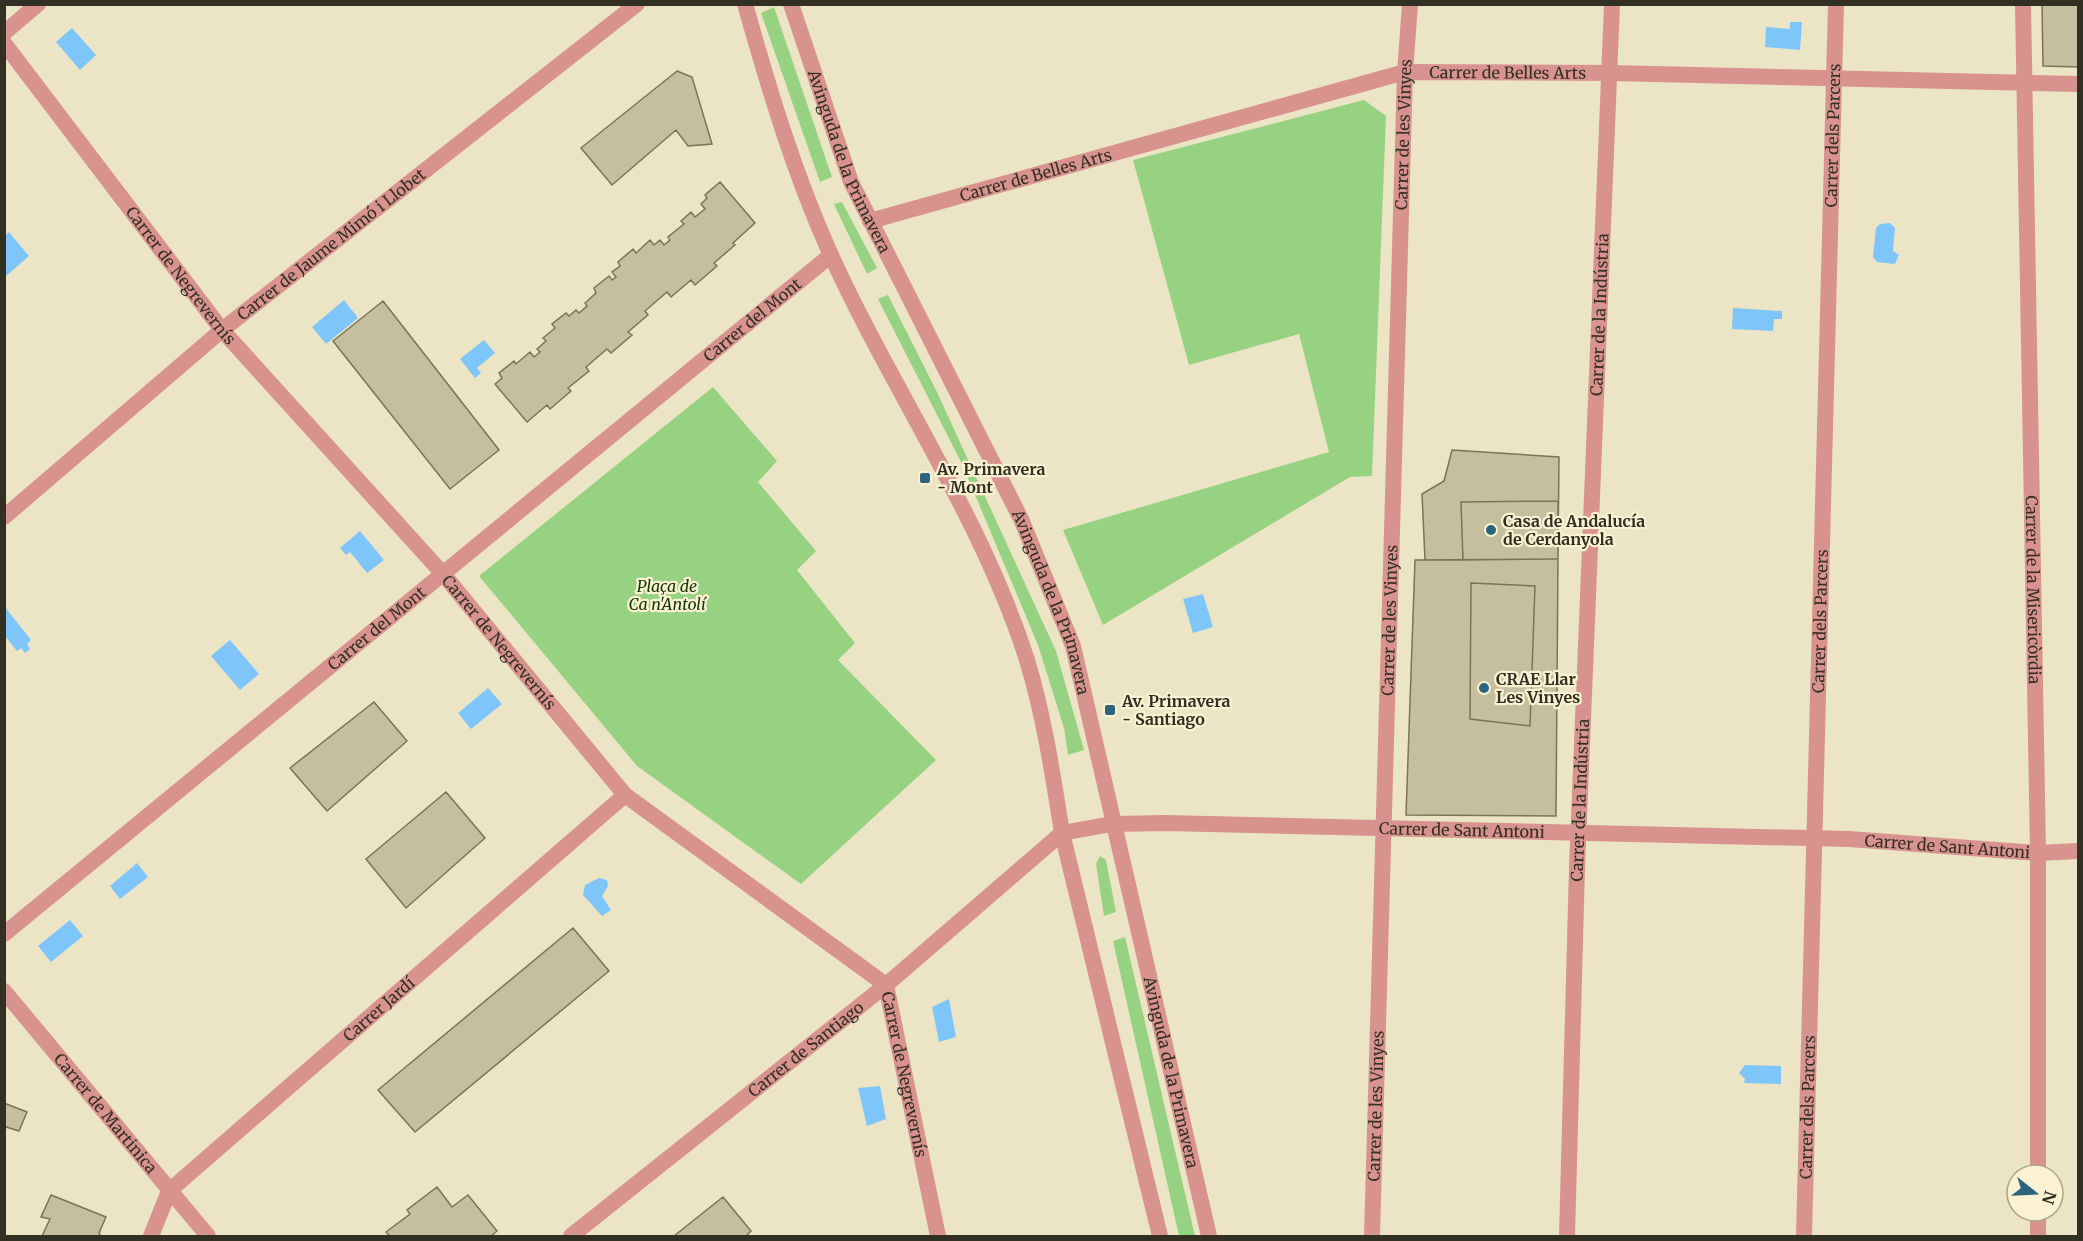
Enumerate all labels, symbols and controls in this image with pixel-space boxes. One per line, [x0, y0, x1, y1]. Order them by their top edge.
street label: Carrer de les Vinyes [1391, 58, 1416, 210]
street label: Carrer de Belles Arts [1429, 62, 1586, 83]
street label: Carrer dels Parcers [1821, 63, 1844, 208]
street label: Avinguda de la Primavera [804, 66, 895, 257]
street label: Carrer de Belles Arts [957, 144, 1114, 206]
street label: Carrer de Jaume Mimó i Llobet [233, 164, 430, 324]
street label: Carrer de Negrevernís [122, 202, 240, 349]
street label: Carrer de la Indústria [1586, 232, 1613, 396]
street label: Carrer del Mont [699, 273, 806, 366]
place label: Av. Primavera - Mont [936, 459, 1045, 497]
marker: Av. Primavera - Mont [918, 471, 932, 485]
street label: Carrer de la Misericòrdia [2022, 495, 2045, 685]
street label: Avinguda de la Primavera [1007, 505, 1094, 697]
place label: Casa de Andalucía de Cerdanyola [1503, 511, 1645, 549]
marker: Casa de Andalucía de Cerdanyola [1484, 523, 1498, 537]
street label: Carrer de les Vinyes [1377, 544, 1402, 696]
street label: Carrer dels Parcers [1808, 549, 1832, 693]
street label: Carrer de Negrevernís [438, 571, 561, 714]
park label: Plaça de Ca n'Antolí [628, 576, 708, 614]
street label: Carrer del Mont [323, 582, 430, 674]
place label: CRAE Llar Les Vinyes [1496, 669, 1580, 707]
marker: CRAE Llar Les Vinyes [1477, 681, 1491, 695]
place label: Av. Primavera - Santiago [1121, 691, 1230, 729]
marker: Av. Primavera - Santiago [1103, 703, 1117, 717]
street label: Carrer de la Indústria [1567, 718, 1593, 882]
street label: Carrer de Sant Antoni [1379, 818, 1545, 842]
street label: Carrer de Sant Antoni [1864, 830, 2031, 862]
street label: Carrer Jardí [339, 972, 419, 1046]
street label: Avinguda de la Primavera [1139, 974, 1203, 1170]
street label: Carrer de Negrevernís [878, 990, 931, 1159]
street label: Carrer de Santiago [744, 997, 867, 1101]
street label: Carrer de les Vinyes [1364, 1030, 1388, 1182]
street label: Carrer dels Parcers [1795, 1035, 1819, 1179]
street label: Carrer de Martinica [50, 1049, 162, 1178]
north arrow [2005, 1163, 2065, 1223]
text: N [2038, 1189, 2061, 1207]

